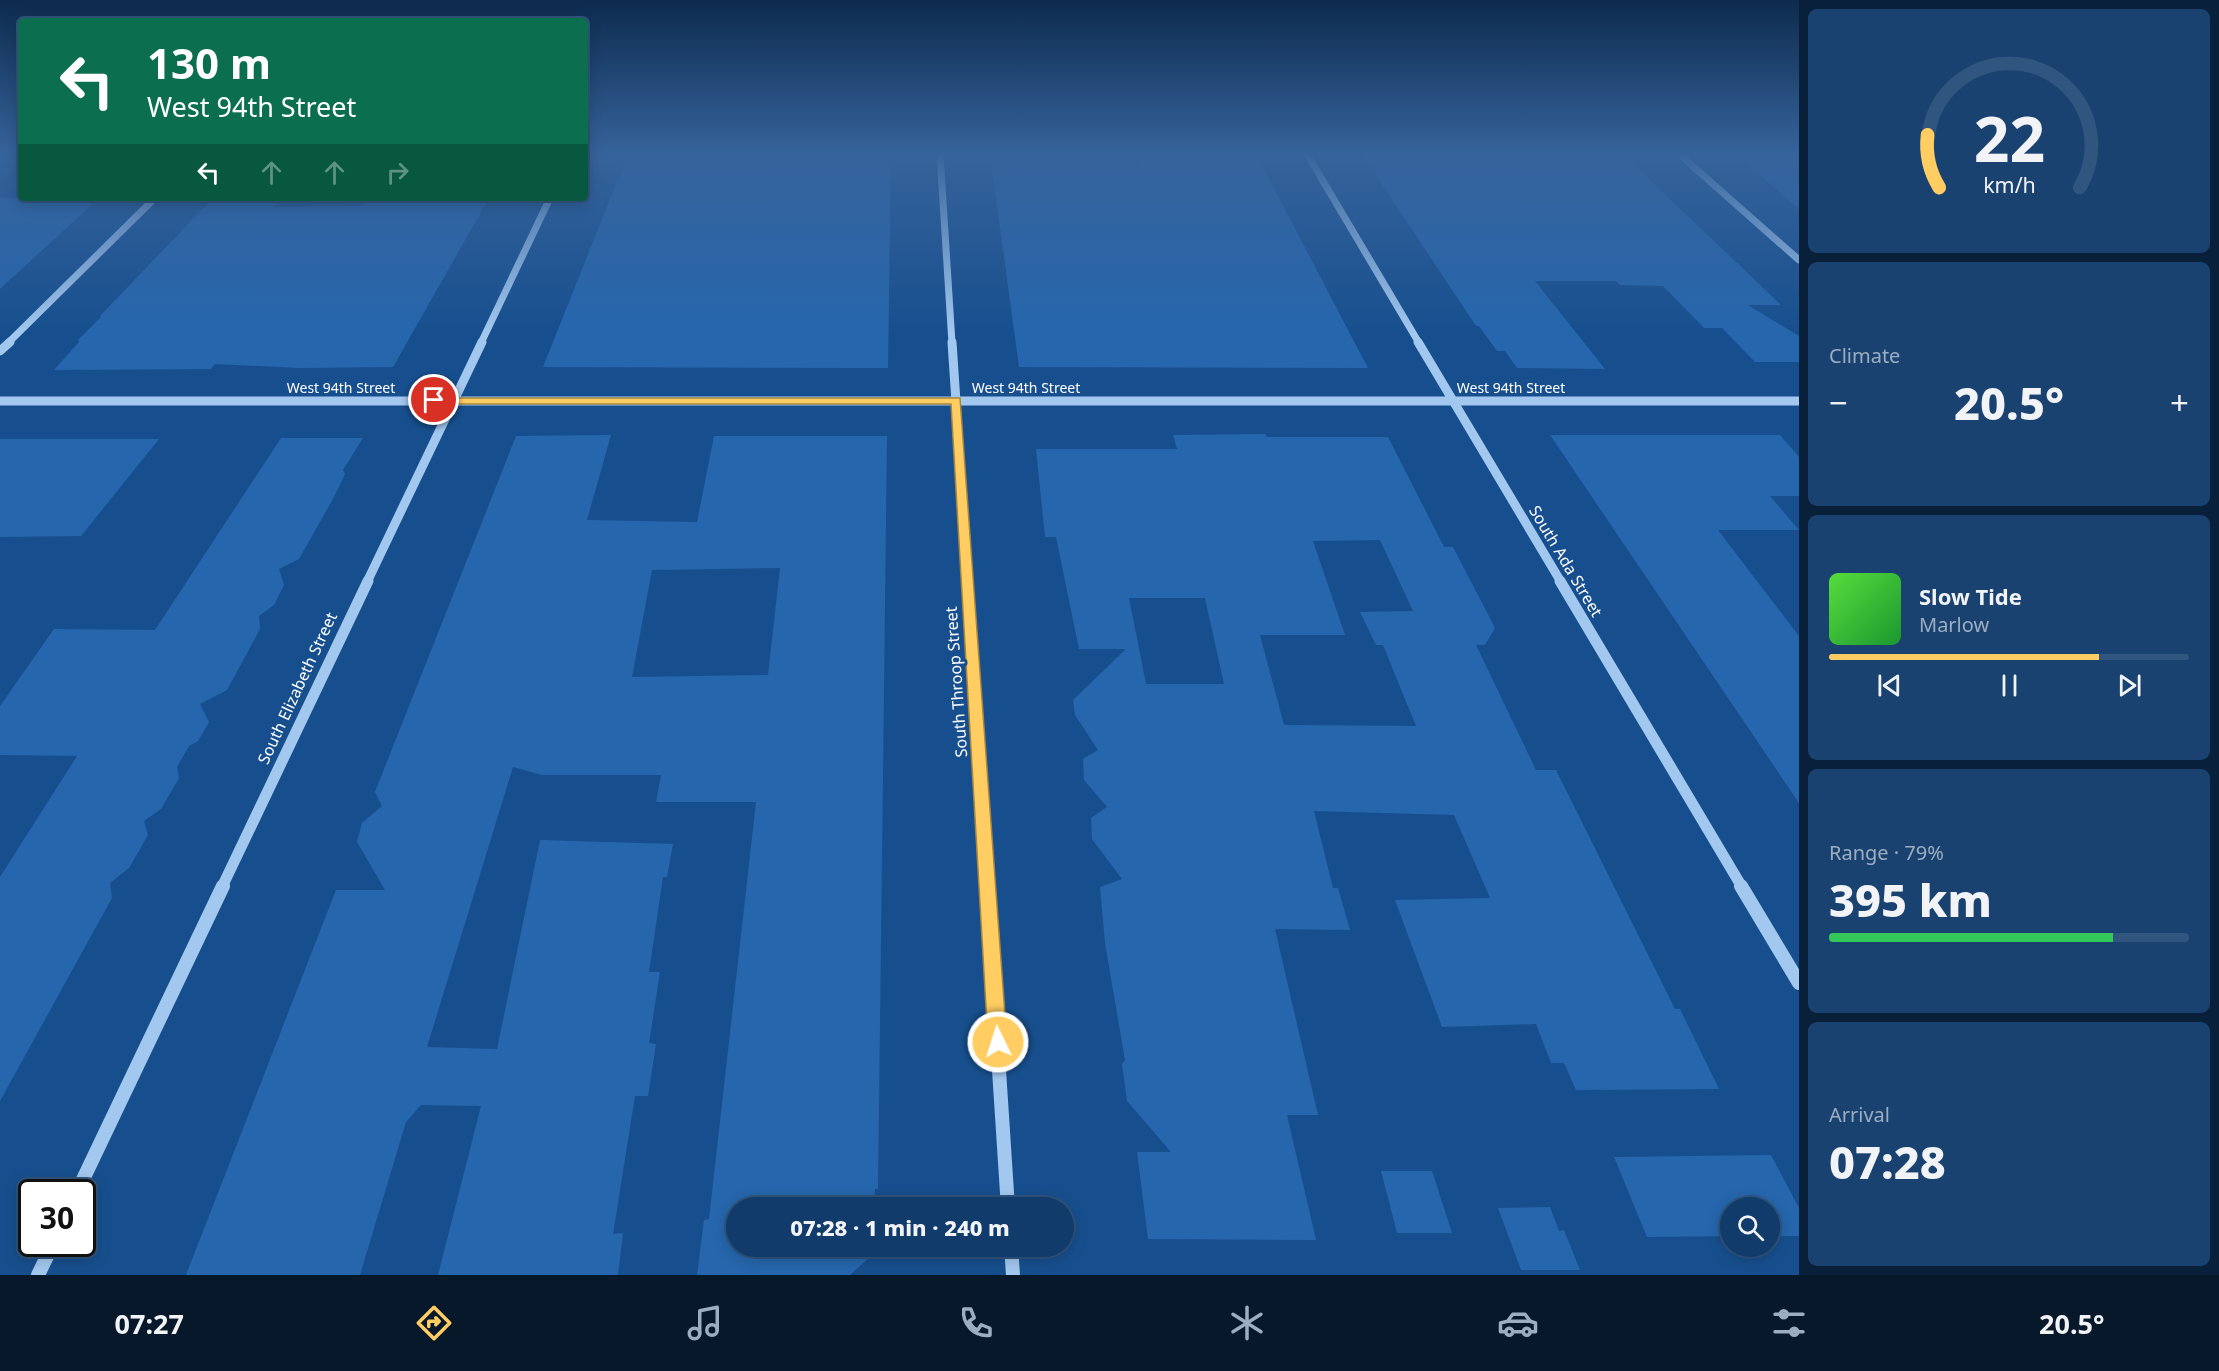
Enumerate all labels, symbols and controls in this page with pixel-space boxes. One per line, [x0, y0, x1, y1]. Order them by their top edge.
text: 130 m [147, 34, 271, 91]
icon: left [48, 42, 126, 120]
text: West 94th Street [147, 88, 356, 125]
text: 22 [1973, 95, 2045, 180]
icon: left [192, 156, 225, 189]
icon: ahead [255, 156, 288, 189]
icon: ahead [318, 156, 351, 189]
icon: right [381, 156, 414, 189]
text: km/h [1983, 170, 2035, 199]
text: Climate [1829, 342, 1900, 369]
text: 20.5° [1954, 372, 2064, 433]
pin [408, 374, 459, 425]
street label: West 94th Street [287, 378, 395, 397]
street label: West 94th Street [972, 378, 1080, 397]
street label: West 94th Street [1457, 378, 1565, 397]
text: − [1829, 380, 1848, 425]
text: + [2170, 380, 2189, 425]
icon: arrive [417, 383, 450, 416]
street label: South Ada Street [1524, 501, 1608, 621]
text: Slow Tide [1919, 581, 2022, 611]
street label: South Throop Street [940, 606, 972, 758]
street label: South Elizabeth Street [252, 608, 342, 768]
text: Marlow [1919, 611, 1989, 638]
icon: previous [1873, 669, 1906, 702]
icon: pause [1993, 669, 2026, 702]
icon: next [2113, 669, 2146, 702]
text: Range · 79% [1829, 839, 1944, 866]
text: 395 km [1829, 869, 1992, 930]
position arrow [966, 1010, 1030, 1074]
text: Arrival [1829, 1101, 1890, 1128]
text: 07:28 [1829, 1131, 1946, 1192]
speed limit sign: 30 [18, 1179, 96, 1257]
map controls [1720, 1197, 1780, 1257]
button: search [1720, 1197, 1780, 1257]
text: 07:28 · 1 min · 240 m [790, 1212, 1010, 1242]
icon: directions [413, 1302, 455, 1344]
icon: music [684, 1302, 726, 1344]
icon: phone [955, 1302, 997, 1344]
icon: climate [1226, 1302, 1268, 1344]
icon: car [1497, 1302, 1539, 1344]
icon: filters [1768, 1302, 1810, 1344]
text: 07:27 [115, 1305, 184, 1342]
text: 20.5° [2039, 1305, 2104, 1342]

